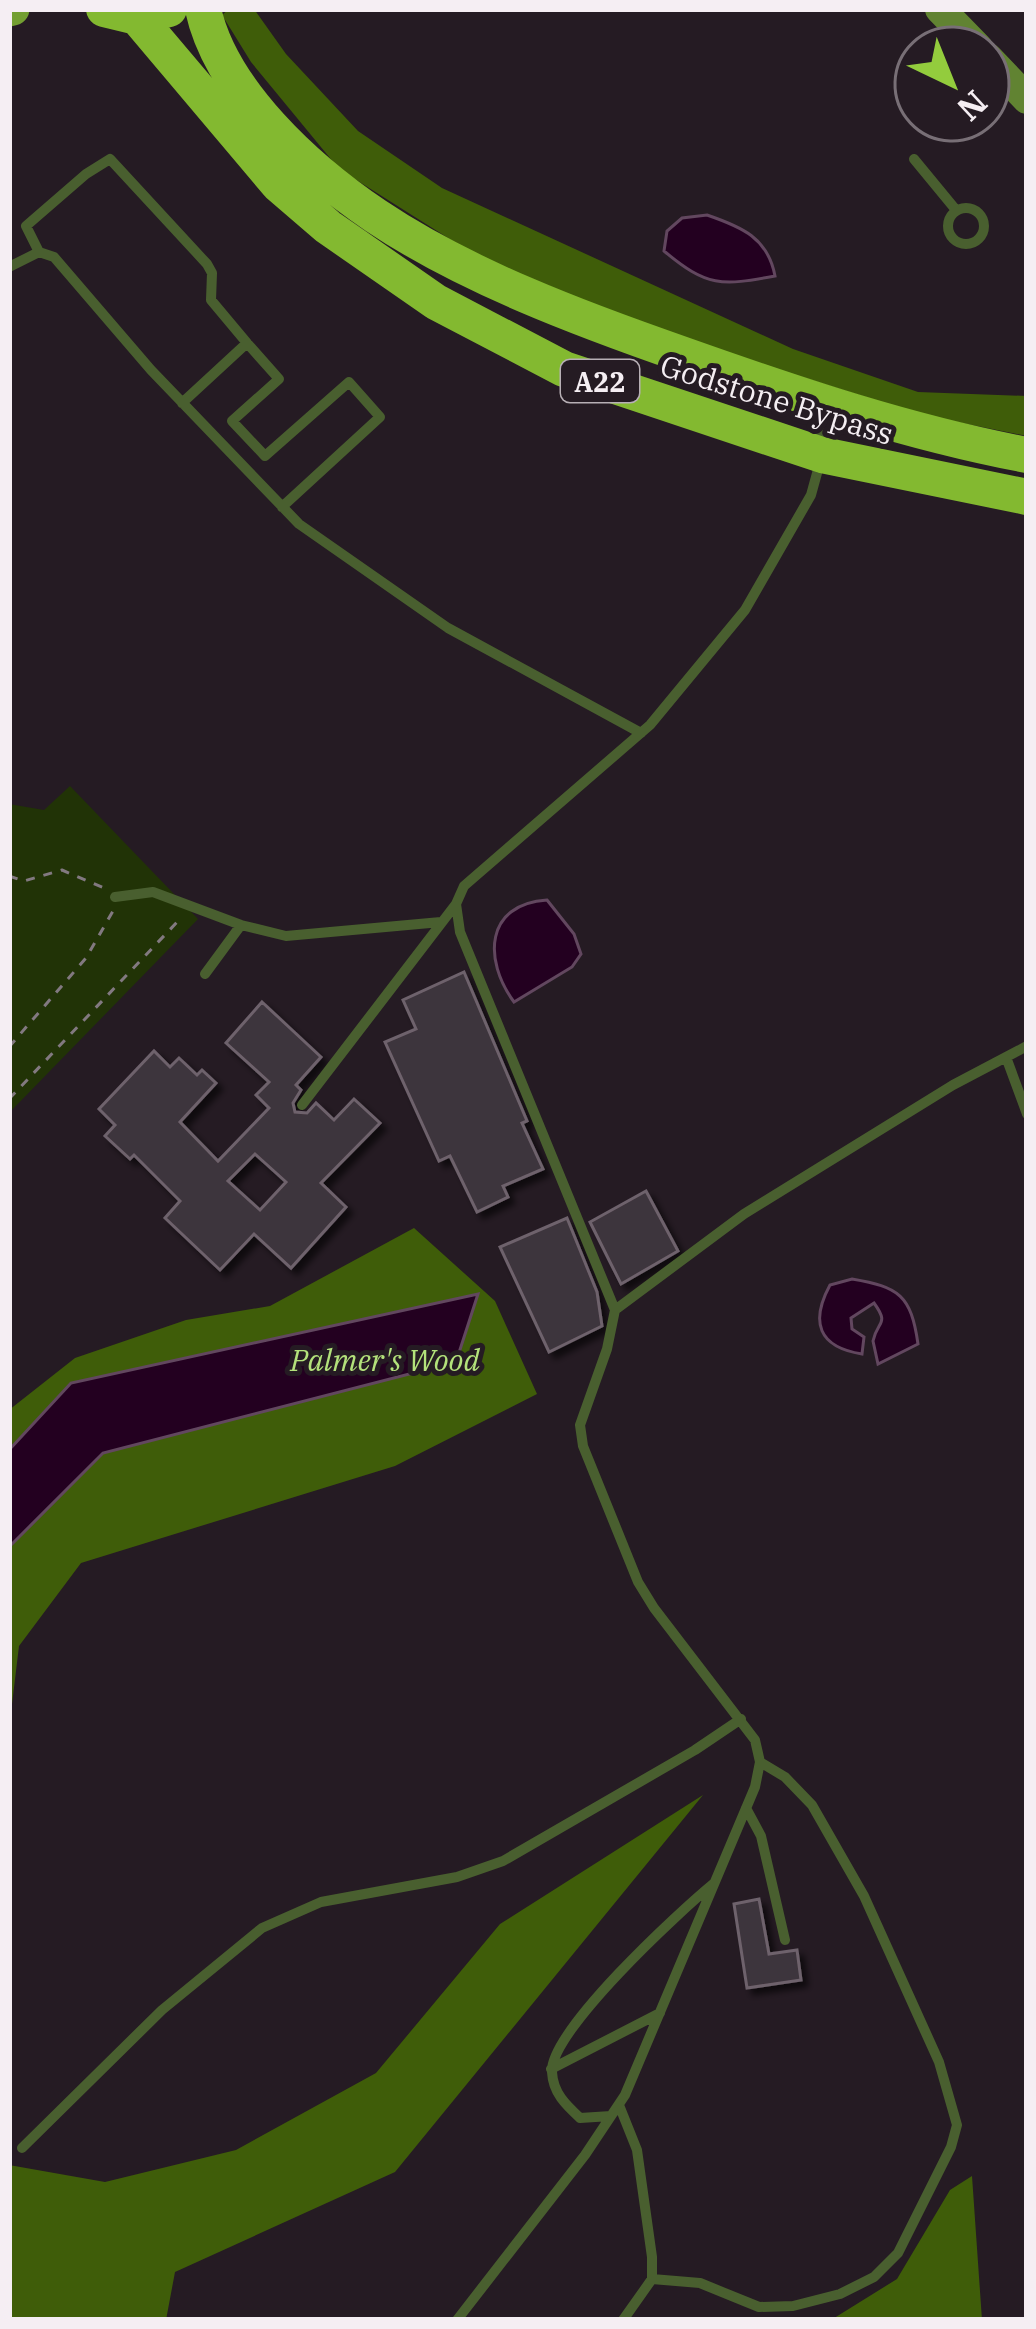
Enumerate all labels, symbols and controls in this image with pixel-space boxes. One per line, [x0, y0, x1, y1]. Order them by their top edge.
north arrow [892, 24, 1012, 144]
text: N [949, 82, 997, 131]
street label: Godstone Bypass [656, 345, 898, 453]
road number: A22 [561, 360, 639, 402]
park label: Palmer's Wood [289, 1340, 480, 1379]

